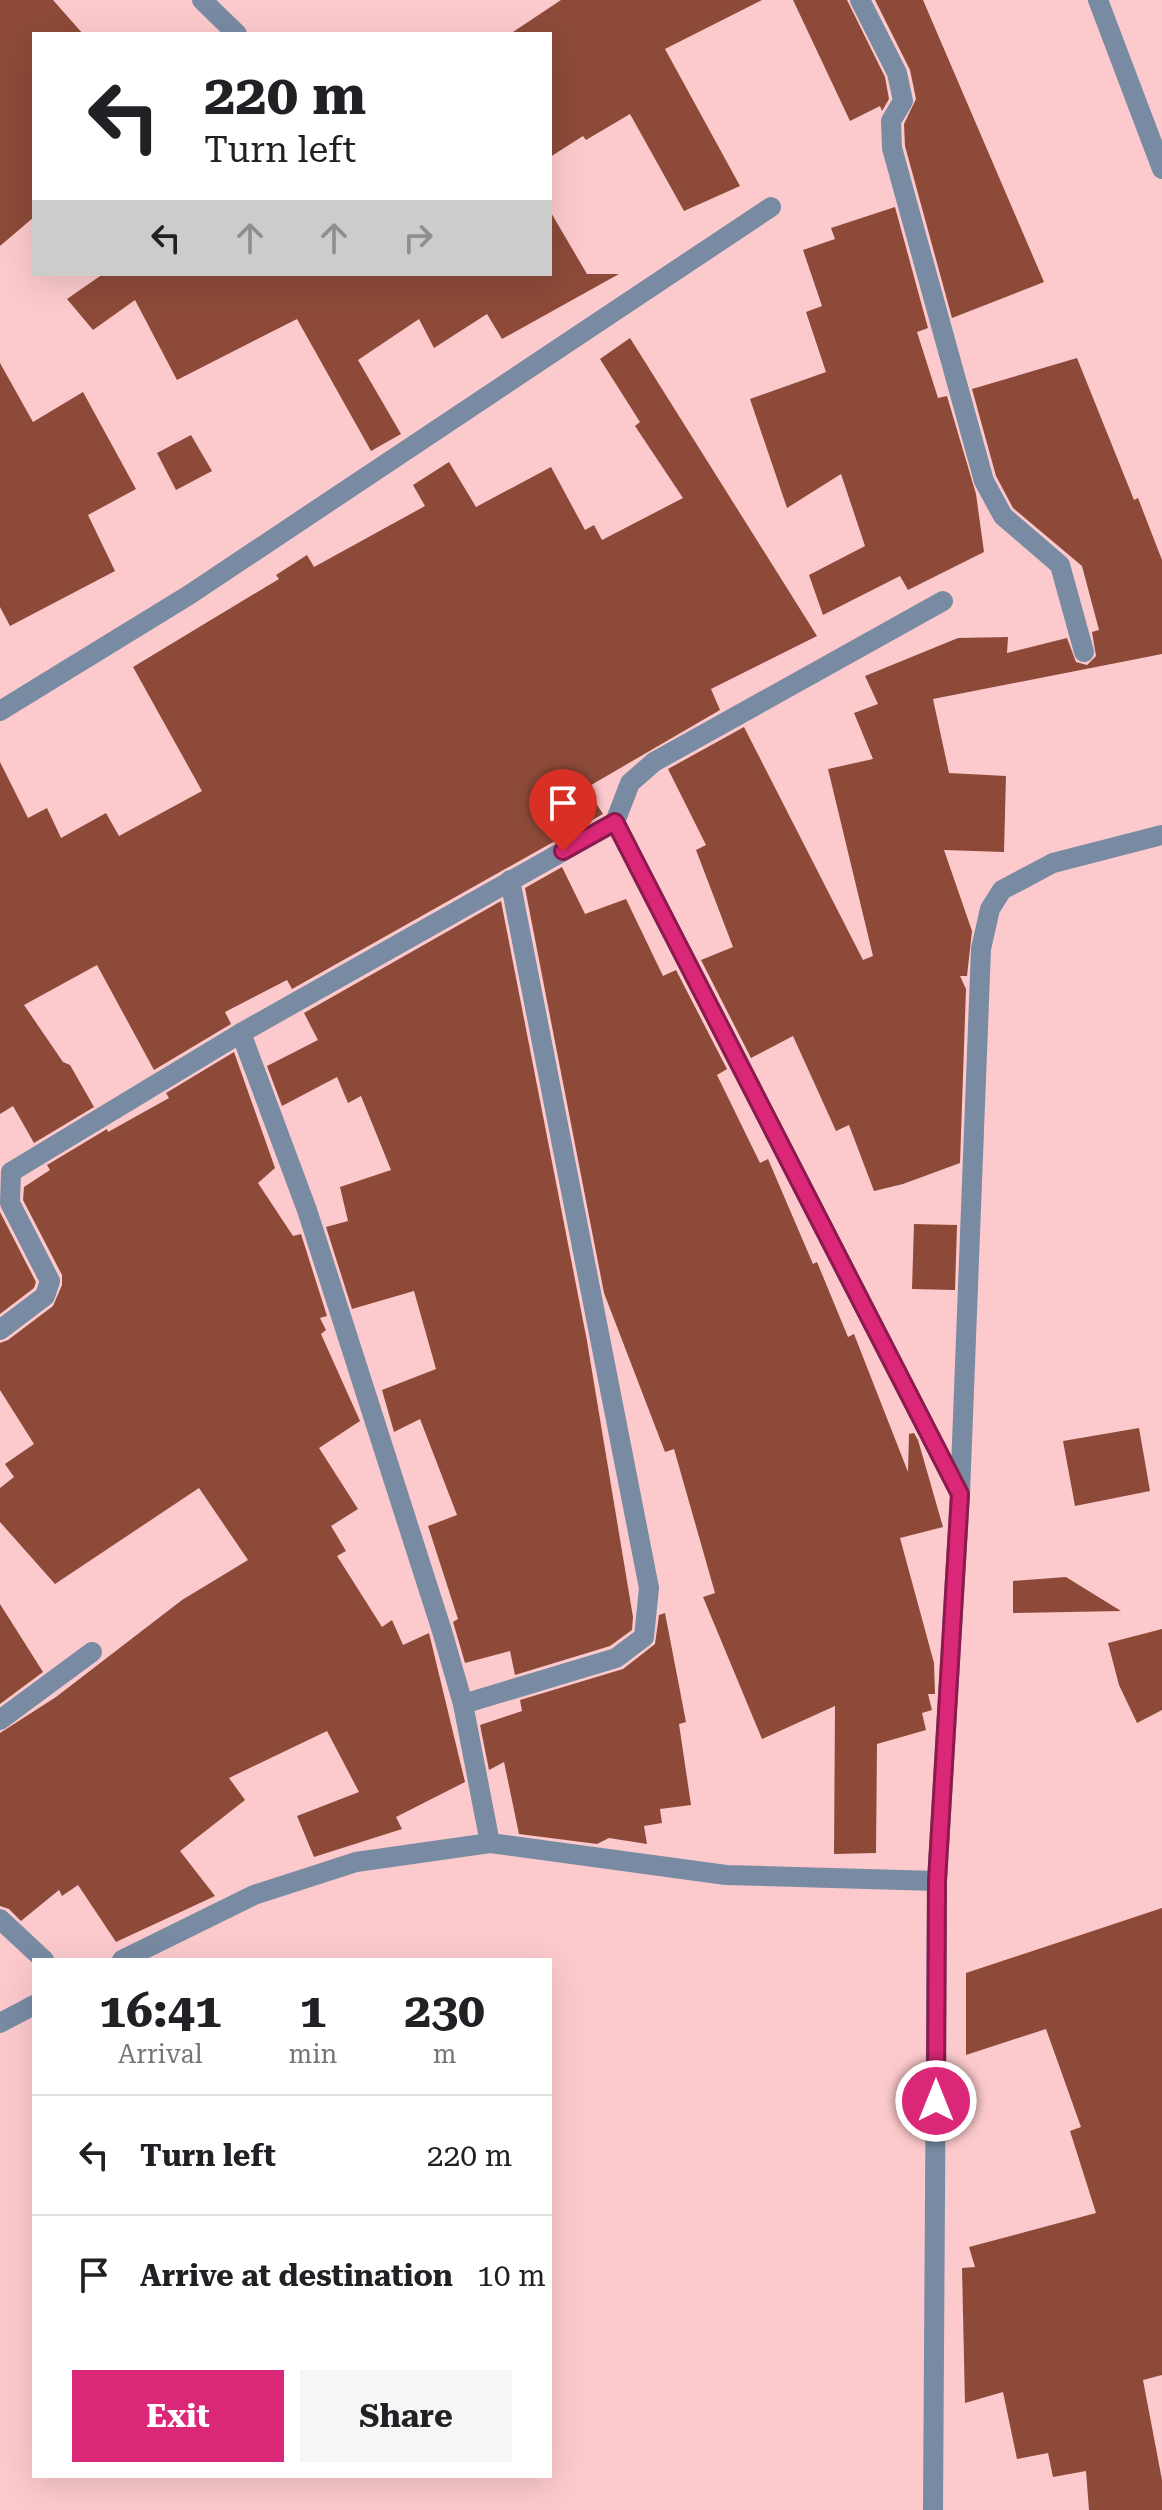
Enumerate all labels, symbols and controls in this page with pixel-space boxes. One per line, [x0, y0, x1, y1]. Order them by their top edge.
text: 220 m [204, 62, 366, 128]
icon: left [72, 64, 176, 168]
text: Turn left [204, 129, 356, 171]
icon: left [144, 216, 188, 260]
icon: ahead [228, 216, 272, 260]
icon: ahead [312, 216, 356, 260]
icon: right [396, 216, 440, 260]
pin [529, 769, 597, 851]
icon: arrive [541, 781, 585, 825]
text: 16:41 [99, 1983, 222, 2039]
text: 1 [299, 1983, 326, 2039]
text: 230 [404, 1983, 485, 2039]
text: Arrival [118, 2039, 203, 2069]
text: min [289, 2039, 337, 2069]
text: m [433, 2039, 457, 2069]
position arrow [894, 2059, 978, 2143]
icon: left [72, 2133, 116, 2177]
text: Turn left [140, 2138, 276, 2173]
text: 220 m [427, 2138, 512, 2173]
icon: arrive [72, 2253, 116, 2297]
text: Arrive at destination [140, 2258, 453, 2293]
text: 10 m [477, 2258, 546, 2293]
button: Exit [72, 2370, 284, 2462]
button: Share [300, 2370, 512, 2462]

